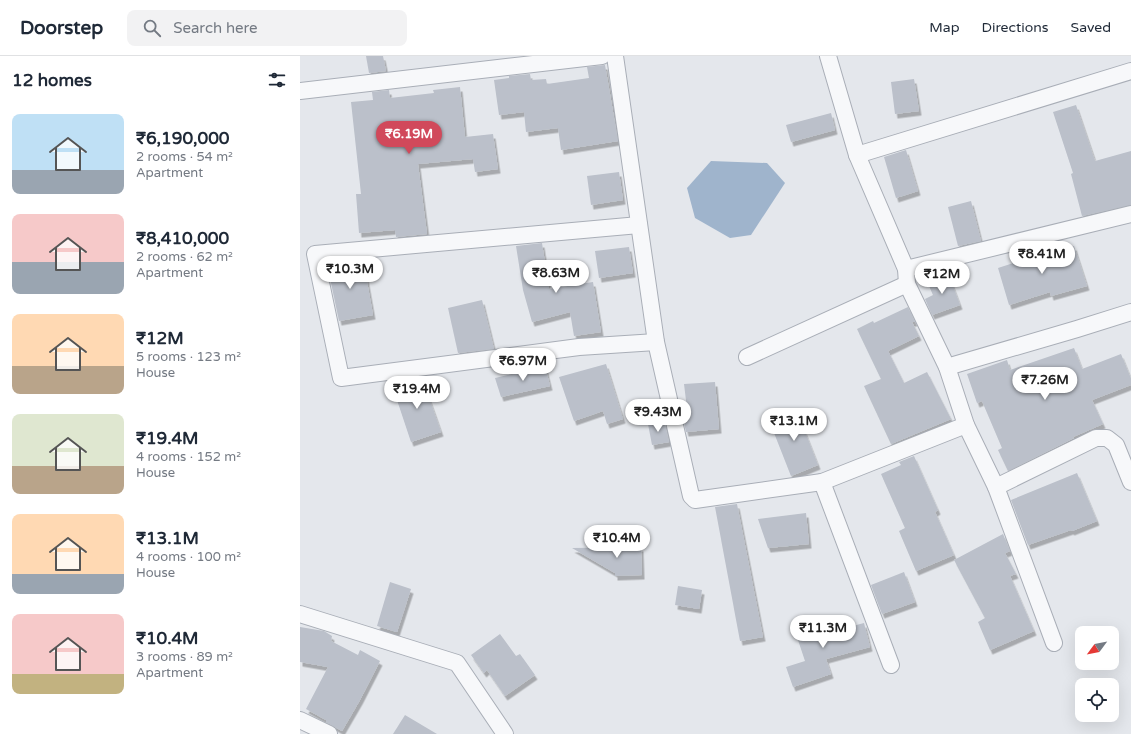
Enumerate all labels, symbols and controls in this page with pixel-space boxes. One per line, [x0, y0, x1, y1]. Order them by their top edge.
search box [127, 10, 407, 46]
text: Doorstep [20, 17, 103, 39]
icon: search [141, 17, 163, 39]
text: Search here [173, 19, 258, 37]
text: Map [929, 19, 960, 36]
text: Directions [982, 19, 1049, 36]
text: Saved [1071, 19, 1111, 36]
icon: filters [266, 69, 288, 91]
text: 12 homes [12, 70, 92, 91]
pin: ₹6.19M [376, 121, 442, 155]
text: ₹6.19M [385, 126, 433, 142]
text: ₹6,190,000 [136, 128, 230, 149]
icon: home [44, 130, 92, 178]
text: 2 rooms · 54 m² [136, 149, 233, 165]
text: Apartment [136, 165, 203, 181]
text: ₹8,410,000 [136, 228, 229, 249]
icon: home [44, 230, 92, 278]
pin: ₹8.41M [1009, 241, 1075, 275]
text: ₹8.41M [1018, 246, 1066, 262]
text: 2 rooms · 62 m² [136, 249, 233, 265]
pin: ₹10.3M [317, 256, 383, 290]
pin: ₹8.63M [523, 260, 589, 294]
text: ₹10.3M [326, 261, 374, 277]
pin: ₹12M [918, 261, 966, 295]
text: Apartment [136, 265, 203, 281]
text: ₹8.63M [532, 265, 580, 281]
text: ₹12M [924, 266, 960, 282]
text: ₹12M [136, 328, 184, 349]
icon: home [44, 330, 92, 378]
pin: ₹6.97M [490, 348, 556, 382]
text: 5 rooms · 123 m² [136, 349, 241, 365]
text: ₹6.97M [499, 353, 547, 369]
text: House [136, 365, 175, 381]
pin: ₹7.26M [1012, 367, 1078, 401]
text: ₹7.26M [1021, 372, 1069, 388]
pin: ₹19.4M [384, 376, 450, 410]
text: ₹19.4M [393, 381, 441, 397]
pin: ₹9.43M [625, 399, 691, 433]
text: ₹9.43M [634, 404, 682, 420]
pin: ₹13.1M [761, 408, 827, 442]
text: ₹13.1M [770, 413, 818, 429]
text: ₹19.4M [136, 428, 198, 449]
icon: home [44, 430, 92, 478]
text: 4 rooms · 152 m² [136, 449, 241, 465]
text: House [136, 465, 175, 481]
pin: ₹10.4M [584, 525, 650, 559]
text: ₹13.1M [136, 528, 199, 549]
icon: home [44, 530, 92, 578]
text: ₹10.4M [593, 530, 641, 546]
text: 4 rooms · 100 m² [136, 549, 241, 565]
text: House [136, 565, 175, 581]
pin: ₹11.3M [790, 615, 856, 649]
text: ₹11.3M [799, 620, 847, 636]
north arrow [1075, 626, 1119, 670]
map controls [1075, 626, 1119, 722]
text: ₹10.4M [136, 628, 198, 649]
icon: home [44, 630, 92, 678]
text: 3 rooms · 89 m² [136, 649, 233, 665]
text: Apartment [136, 665, 203, 681]
button: locate [1075, 678, 1119, 722]

